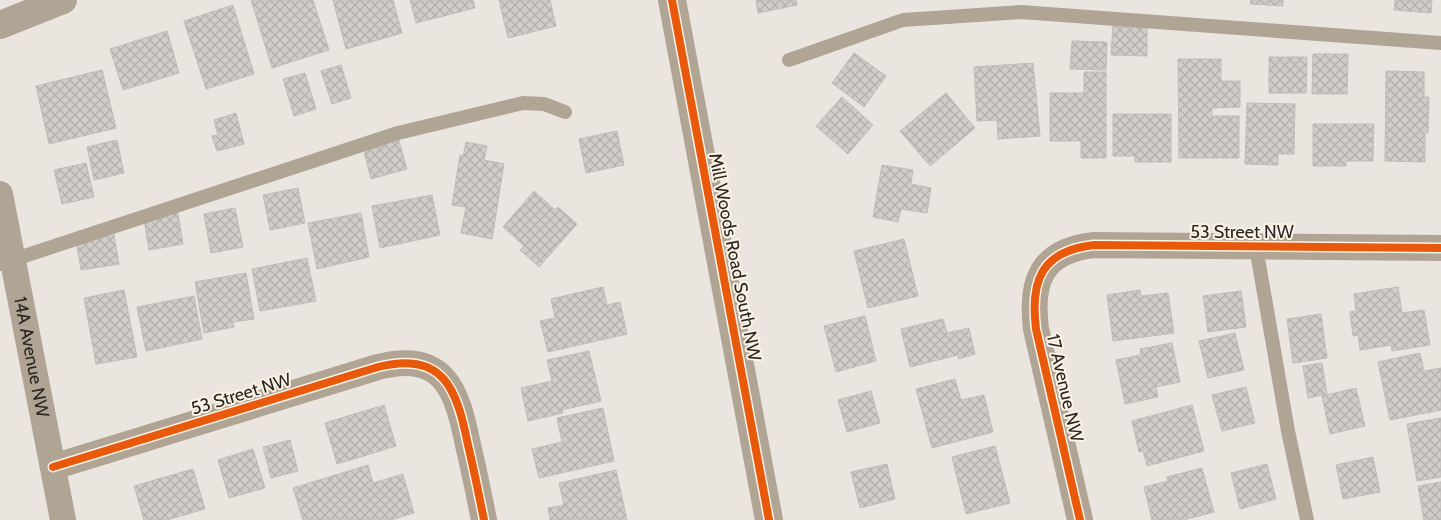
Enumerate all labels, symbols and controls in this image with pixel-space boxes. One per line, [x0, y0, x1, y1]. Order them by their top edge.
street label: Mill Woods Road South NW [704, 151, 766, 363]
street label: 53 Street NW [1190, 221, 1294, 243]
street label: 14A Avenue NW [9, 295, 54, 419]
street label: 17 Avenue NW [1042, 332, 1088, 444]
street label: 53 Street NW [188, 368, 294, 420]

